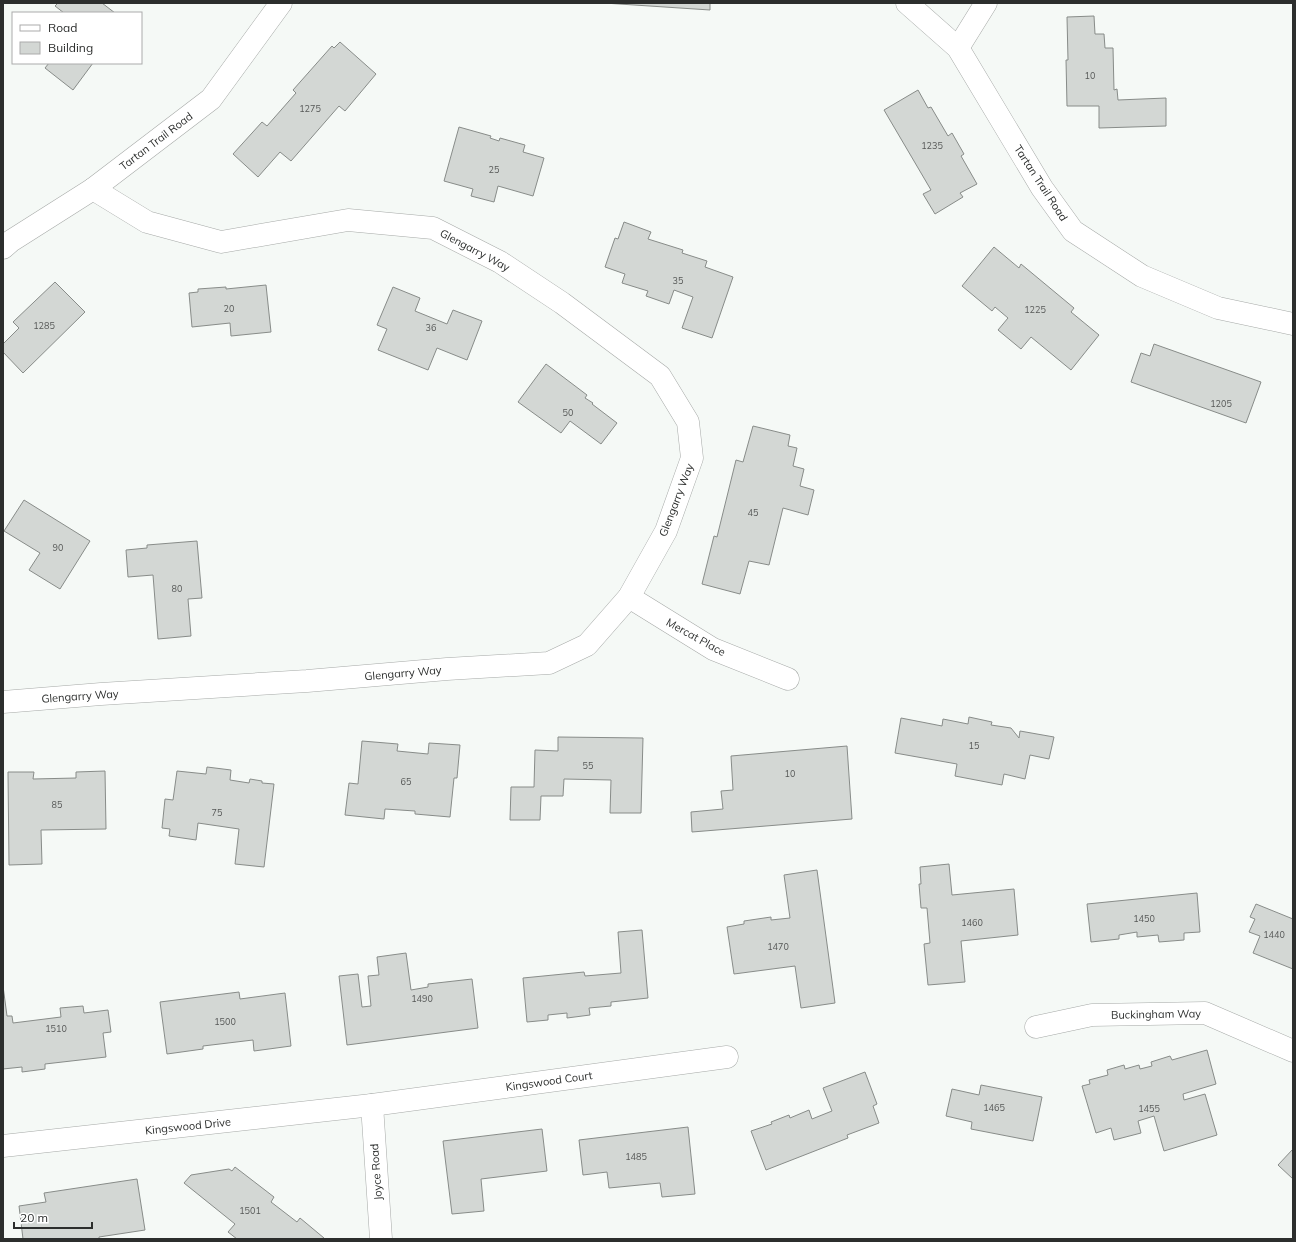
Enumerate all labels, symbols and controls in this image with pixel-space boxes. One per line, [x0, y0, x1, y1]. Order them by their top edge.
legend [12, 12, 142, 64]
text: Road [48, 20, 77, 35]
text: Building [48, 40, 93, 55]
house number: 10 [1085, 70, 1095, 81]
house number: 1275 [299, 103, 321, 114]
street label: Tartan Trail Road [117, 109, 195, 173]
house number: 1235 [921, 140, 943, 151]
street label: Tartan Trail Road [1011, 142, 1071, 224]
house number: 25 [489, 164, 500, 175]
street label: Glengarry Way [438, 226, 513, 274]
house number: 35 [673, 275, 684, 286]
house number: 20 [224, 303, 234, 314]
house number: 1225 [1024, 304, 1046, 315]
house number: 1285 [33, 320, 55, 331]
house number: 36 [426, 322, 436, 333]
house number: 1205 [1210, 398, 1232, 409]
house number: 50 [563, 407, 573, 418]
street label: Glengarry Way [656, 461, 696, 539]
house number: 45 [748, 507, 759, 518]
house number: 90 [53, 542, 63, 553]
house number: 80 [172, 583, 182, 594]
street label: Mercat Place [664, 615, 728, 659]
street label: Glengarry Way [364, 663, 442, 683]
street label: Glengarry Way [41, 686, 119, 706]
house number: 15 [969, 740, 980, 751]
house number: 55 [583, 760, 594, 771]
house number: 10 [785, 768, 795, 779]
house number: 65 [401, 776, 412, 787]
house number: 85 [52, 799, 63, 810]
house number: 75 [212, 807, 223, 818]
house number: 1450 [1133, 913, 1155, 924]
house number: 1460 [961, 917, 983, 928]
house number: 1440 [1263, 929, 1285, 940]
house number: 1470 [767, 941, 789, 952]
house number: 1490 [411, 993, 433, 1004]
street label: Buckingham Way [1111, 1006, 1201, 1022]
house number: 1500 [214, 1016, 236, 1027]
house number: 1510 [45, 1023, 67, 1034]
street label: Kingswood Court [505, 1068, 593, 1094]
house number: 1465 [983, 1102, 1005, 1113]
house number: 1455 [1138, 1103, 1160, 1114]
street label: Kingswood Drive [144, 1115, 232, 1137]
street label: Joyce Road [367, 1143, 385, 1201]
house number: 1485 [625, 1151, 647, 1162]
scale bar [14, 1204, 92, 1230]
house number: 1501 [239, 1205, 261, 1216]
text: 20 m [20, 1210, 48, 1225]

